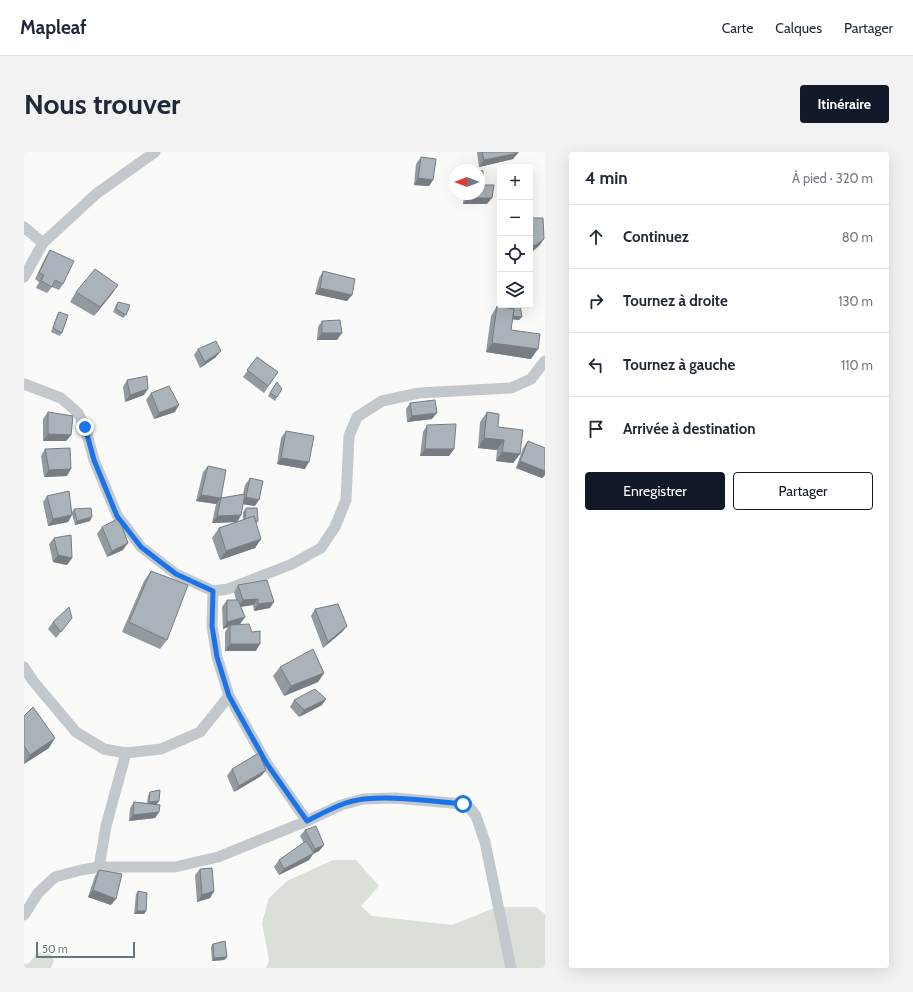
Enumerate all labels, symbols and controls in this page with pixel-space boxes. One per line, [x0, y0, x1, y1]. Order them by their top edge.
text: Mapleaf [20, 16, 87, 39]
text: Carte [722, 19, 753, 37]
text: Calques [775, 19, 822, 37]
text: Partager [844, 19, 893, 37]
button: Itinéraire [800, 85, 889, 123]
text: Nous trouver [24, 87, 180, 121]
north arrow [449, 164, 485, 200]
map controls [497, 164, 533, 308]
button: + [497, 164, 533, 200]
text: 4 min [585, 168, 628, 188]
text: À pied · 320 m [792, 170, 873, 186]
button: − [497, 200, 533, 236]
icon: ahead [585, 226, 607, 248]
text: Continuez [623, 228, 689, 246]
text: 80 m [842, 229, 873, 245]
button: locate [497, 236, 533, 272]
button: layers [497, 272, 533, 308]
icon: right [585, 290, 607, 312]
text: Tournez à droite [623, 292, 728, 310]
text: 130 m [838, 293, 873, 309]
icon: left [585, 354, 607, 376]
text: Tournez à gauche [623, 356, 735, 374]
text: 110 m [841, 357, 873, 373]
route end [76, 418, 94, 436]
icon: arrive [585, 418, 607, 440]
text: Arrivée à destination [623, 420, 755, 438]
button: Enregistrer [585, 472, 725, 510]
button: Partager [733, 472, 873, 510]
route start [454, 795, 472, 813]
scale bar [36, 940, 135, 959]
text: 50 m [42, 942, 68, 956]

